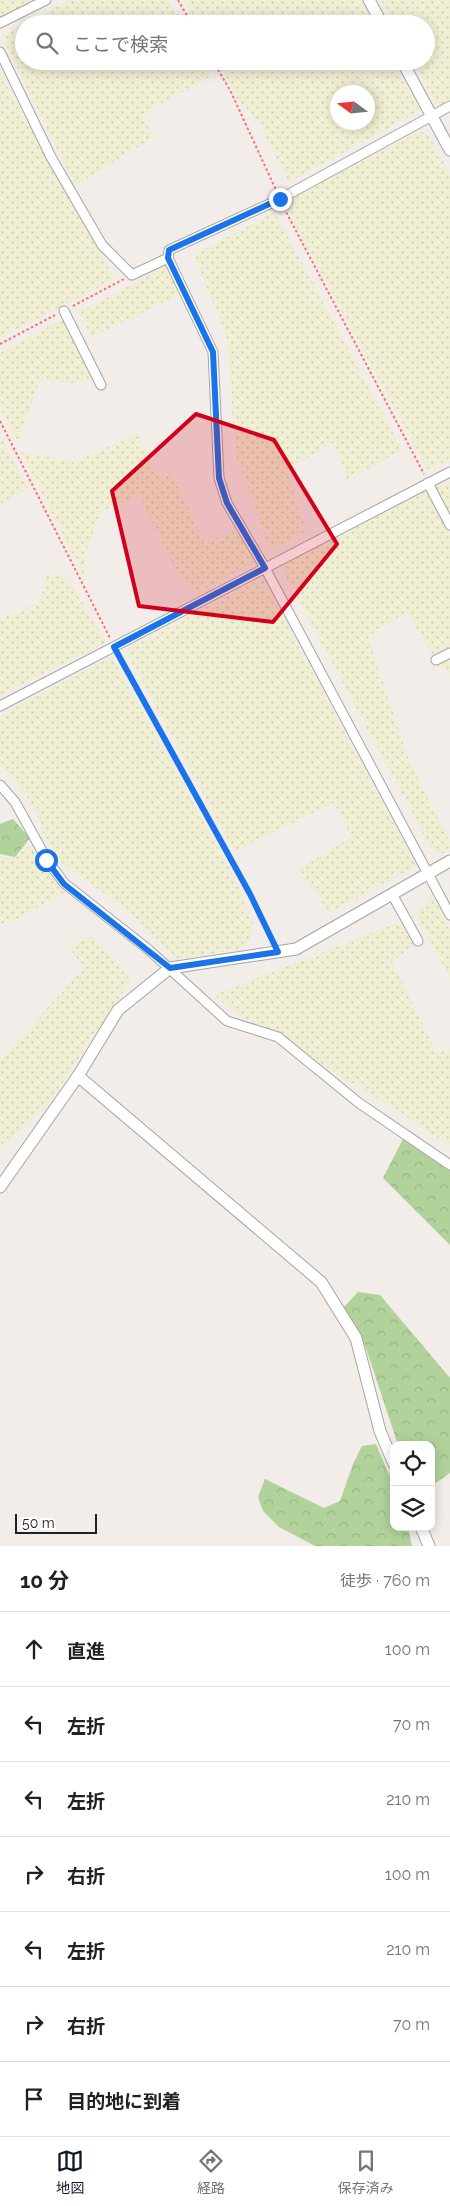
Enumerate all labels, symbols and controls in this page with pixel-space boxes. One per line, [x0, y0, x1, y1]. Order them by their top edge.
search box [15, 15, 435, 70]
icon: search [33, 29, 61, 57]
text: ここで検索 [73, 33, 168, 55]
north arrow [330, 85, 375, 130]
route end [269, 188, 292, 211]
route start [35, 849, 58, 872]
map controls [390, 1441, 435, 1531]
button: locate [390, 1441, 435, 1486]
button: layers [390, 1486, 435, 1531]
scale bar [15, 1511, 98, 1534]
text: 50 m [22, 1515, 55, 1531]
text: 10 分 [20, 1568, 69, 1593]
text: 徒歩 · 760 m [340, 1571, 430, 1590]
icon: ahead [20, 1635, 48, 1663]
text: 直進 [67, 1640, 105, 1662]
text: 100 m [385, 1640, 430, 1659]
icon: left [20, 1710, 48, 1738]
text: 左折 [67, 1715, 105, 1737]
text: 70 m [393, 1715, 430, 1734]
icon: left [20, 1785, 48, 1813]
text: 左折 [67, 1790, 105, 1812]
text: 210 m [386, 1790, 430, 1809]
icon: right [20, 1860, 48, 1888]
text: 右折 [67, 1865, 105, 1887]
text: 100 m [385, 1865, 430, 1884]
icon: left [20, 1935, 48, 1963]
text: 左折 [67, 1940, 105, 1962]
text: 210 m [386, 1940, 430, 1959]
icon: right [20, 2010, 48, 2038]
text: 右折 [67, 2015, 105, 2037]
text: 70 m [393, 2015, 430, 2034]
icon: arrive [20, 2085, 48, 2113]
text: 目的地に到着 [67, 2090, 181, 2112]
tab: 地図 [56, 2147, 84, 2197]
tab: 経路 [197, 2147, 225, 2197]
tab: 保存済み [338, 2147, 394, 2197]

